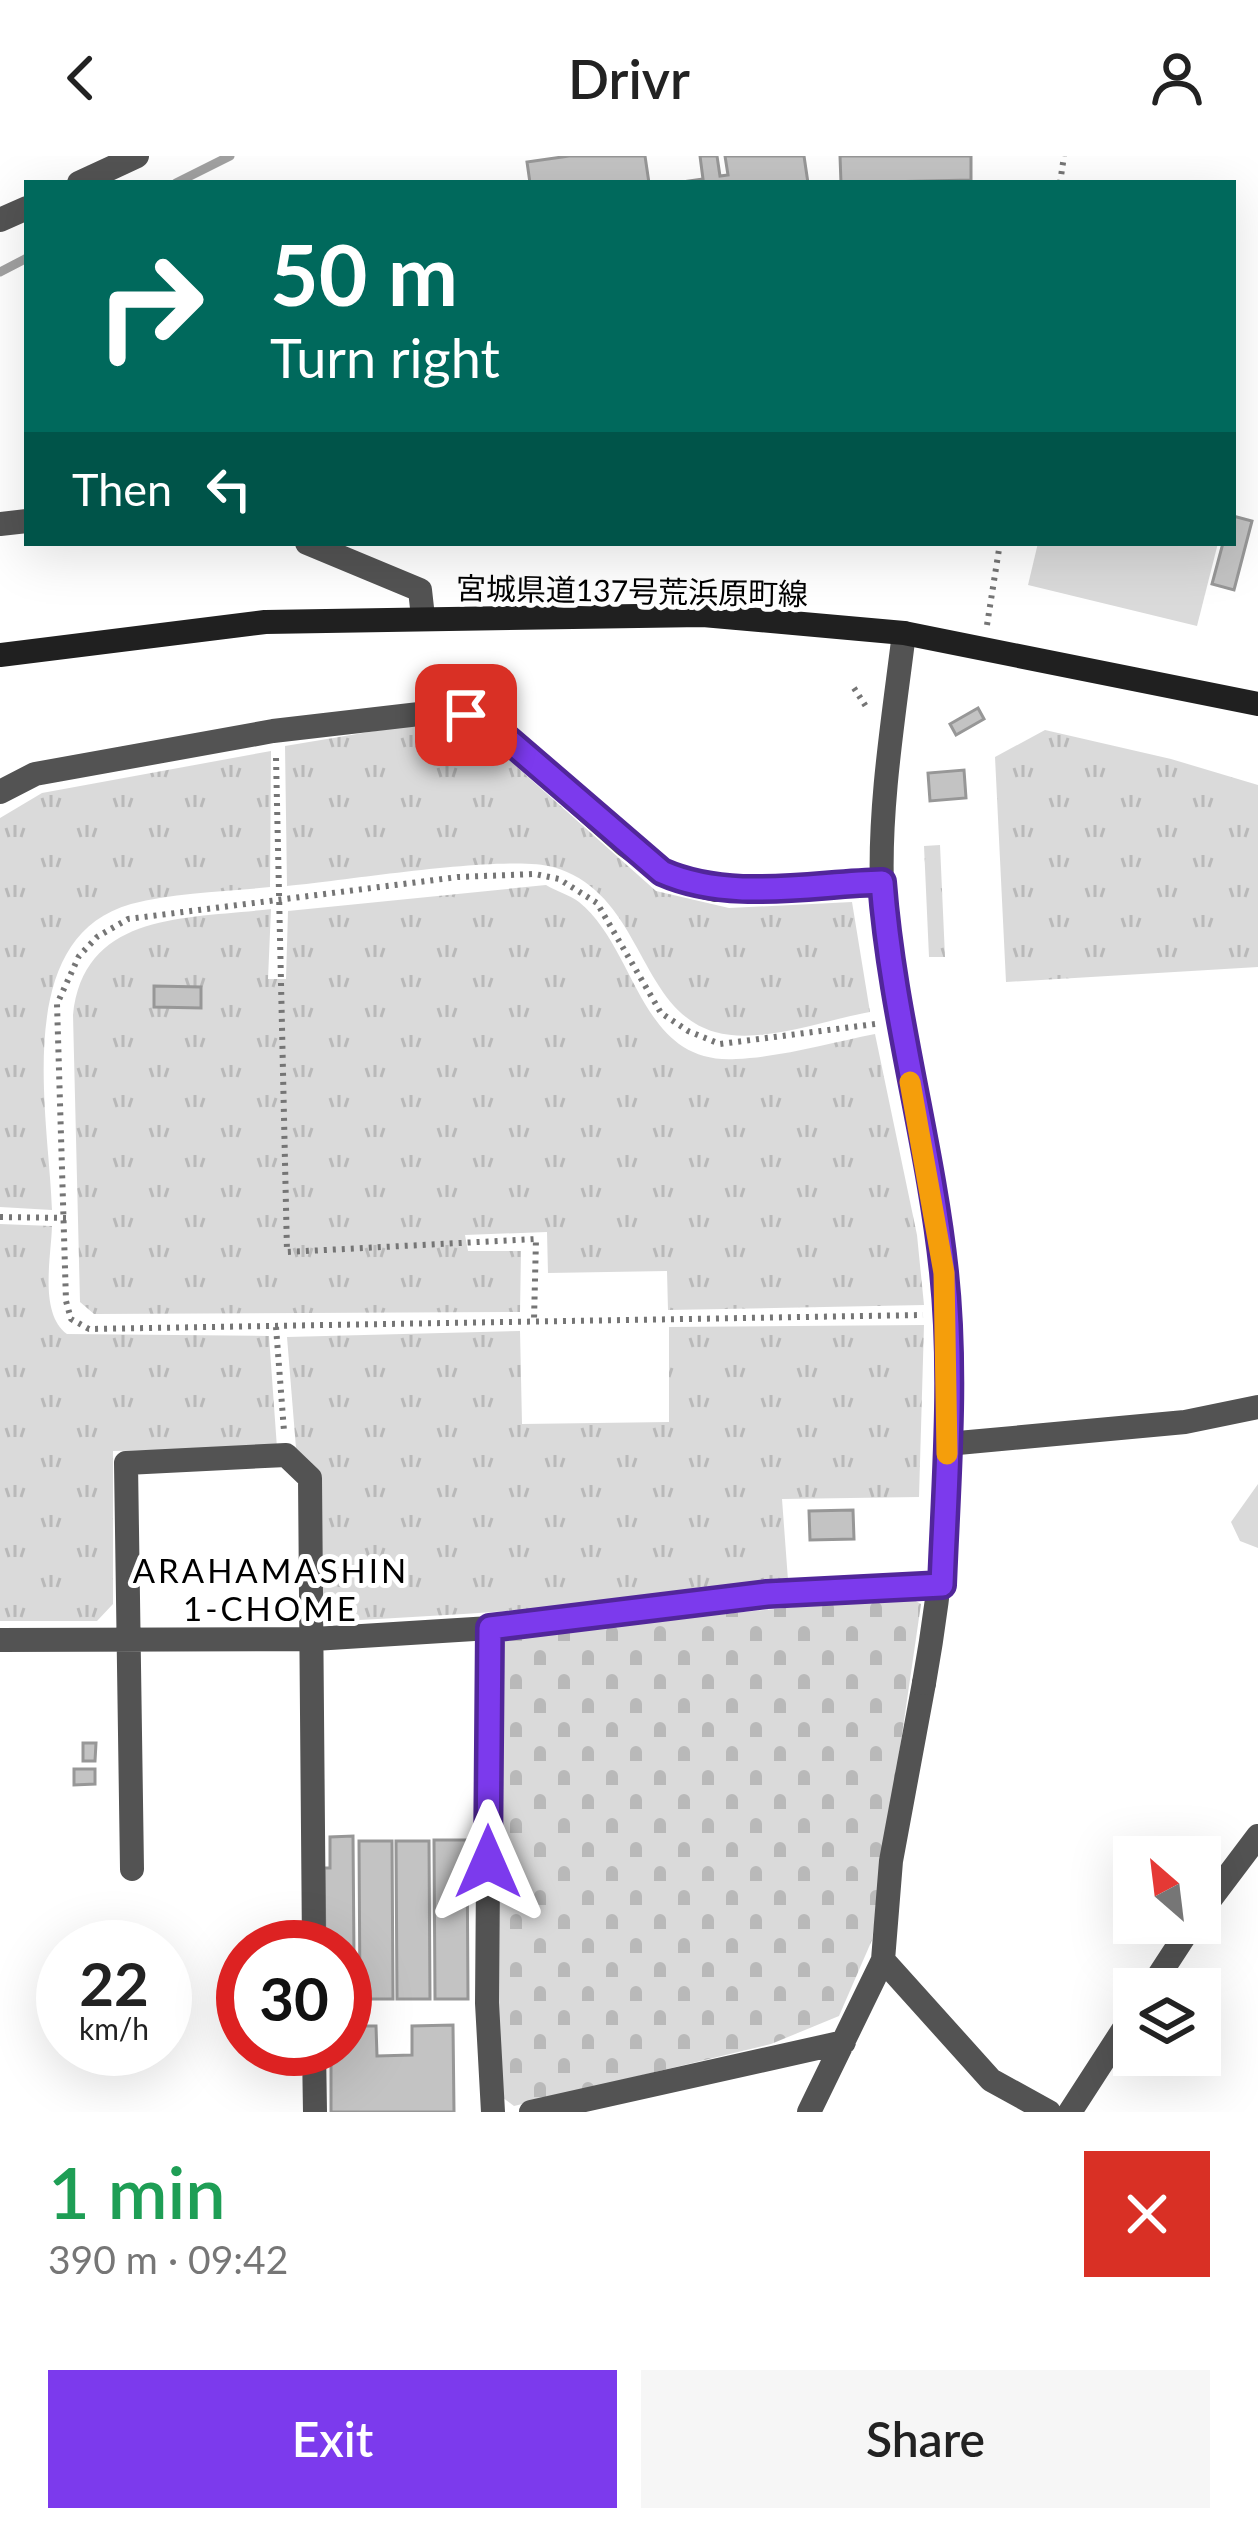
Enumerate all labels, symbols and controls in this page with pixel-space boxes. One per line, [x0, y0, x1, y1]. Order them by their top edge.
icon: back [48, 45, 114, 111]
icon: person [1144, 45, 1210, 111]
text: Drivr [568, 46, 690, 111]
text: 50 m [270, 223, 458, 324]
icon: right [72, 228, 228, 384]
text: Turn right [270, 325, 500, 390]
icon: left [196, 456, 262, 522]
text: Then [72, 462, 172, 516]
street label: 宮城県道137号荒浜原町線 [456, 569, 808, 611]
pin [415, 664, 517, 766]
icon: arrive [433, 682, 499, 748]
district label: ARAHAMASHIN 1-CHOME [133, 1550, 409, 1628]
position arrow [425, 1799, 551, 1925]
north arrow [1113, 1836, 1221, 1944]
map controls [1113, 1836, 1221, 2076]
speed limit sign: 30 [216, 1920, 372, 2076]
text: 22 [79, 1947, 149, 2019]
button: layers [1113, 1968, 1221, 2076]
text: km/h [79, 2010, 149, 2046]
text: 1 min [48, 2148, 226, 2234]
button: close [1084, 2151, 1210, 2277]
text: 390 m · 09:42 [48, 2236, 288, 2282]
button: Exit [48, 2370, 617, 2508]
button: Share [641, 2370, 1210, 2508]

